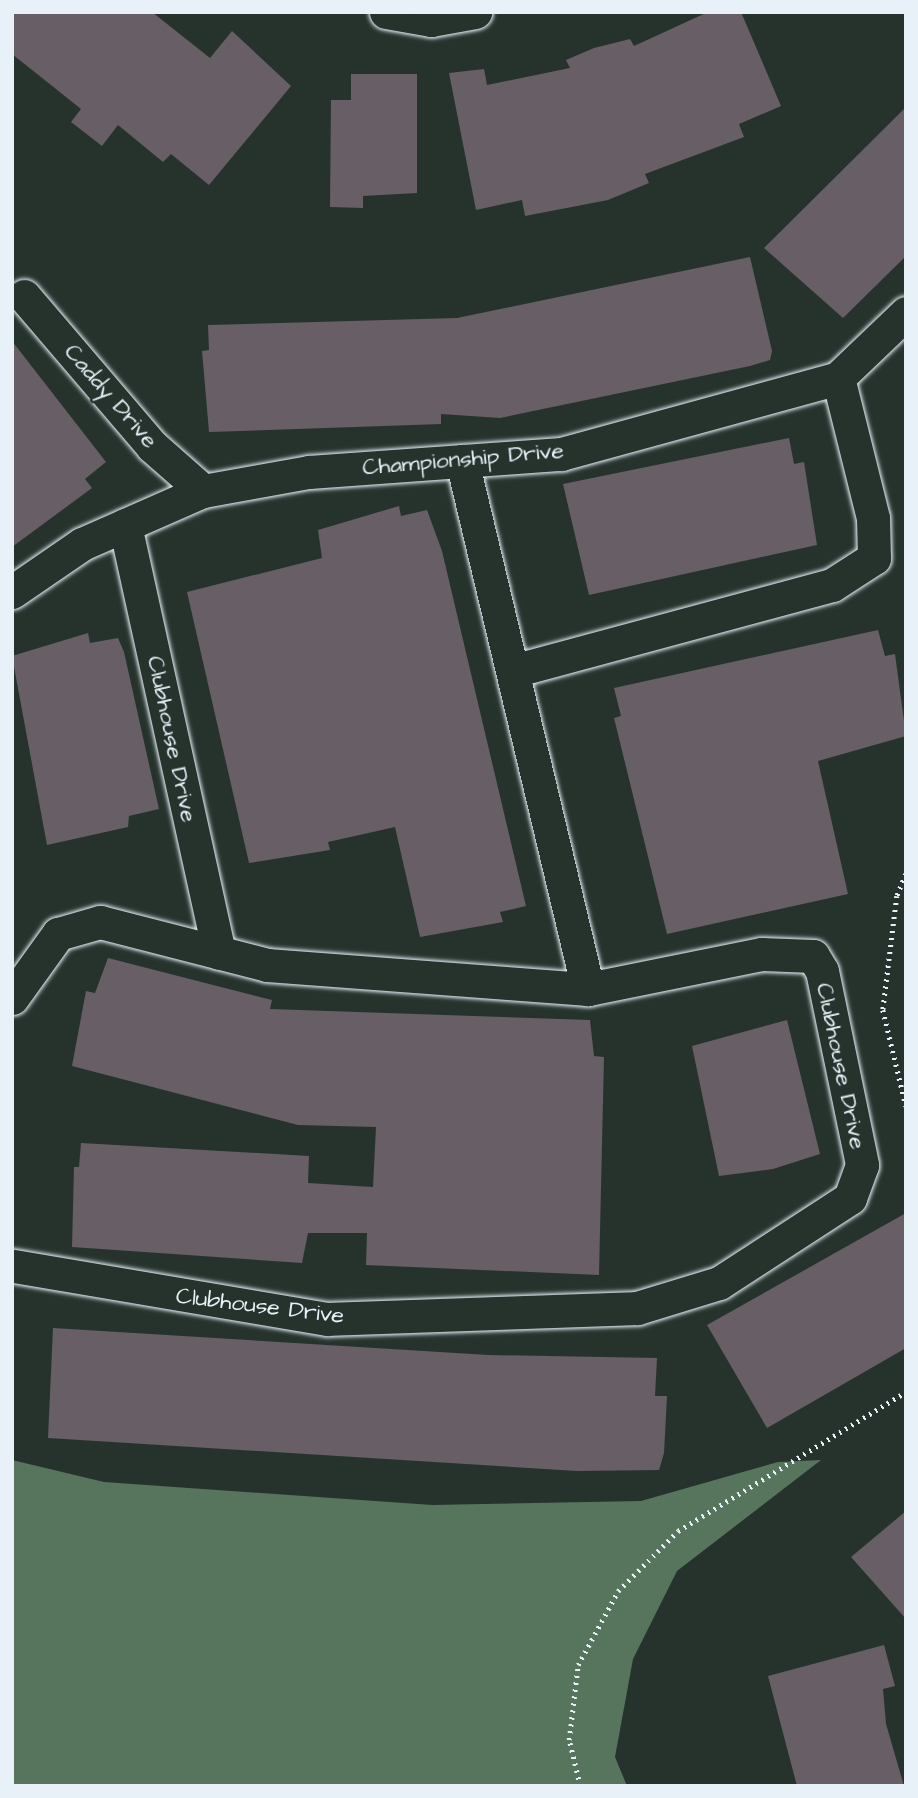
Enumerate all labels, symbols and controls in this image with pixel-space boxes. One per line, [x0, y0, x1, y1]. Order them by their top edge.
street label: Caddy Drive [58, 338, 164, 454]
street label: Championship Drive [361, 436, 565, 482]
street label: Clubhouse Drive [141, 653, 203, 825]
street label: Clubhouse Drive [810, 980, 872, 1152]
street label: Clubhouse Drive [174, 1282, 346, 1330]

